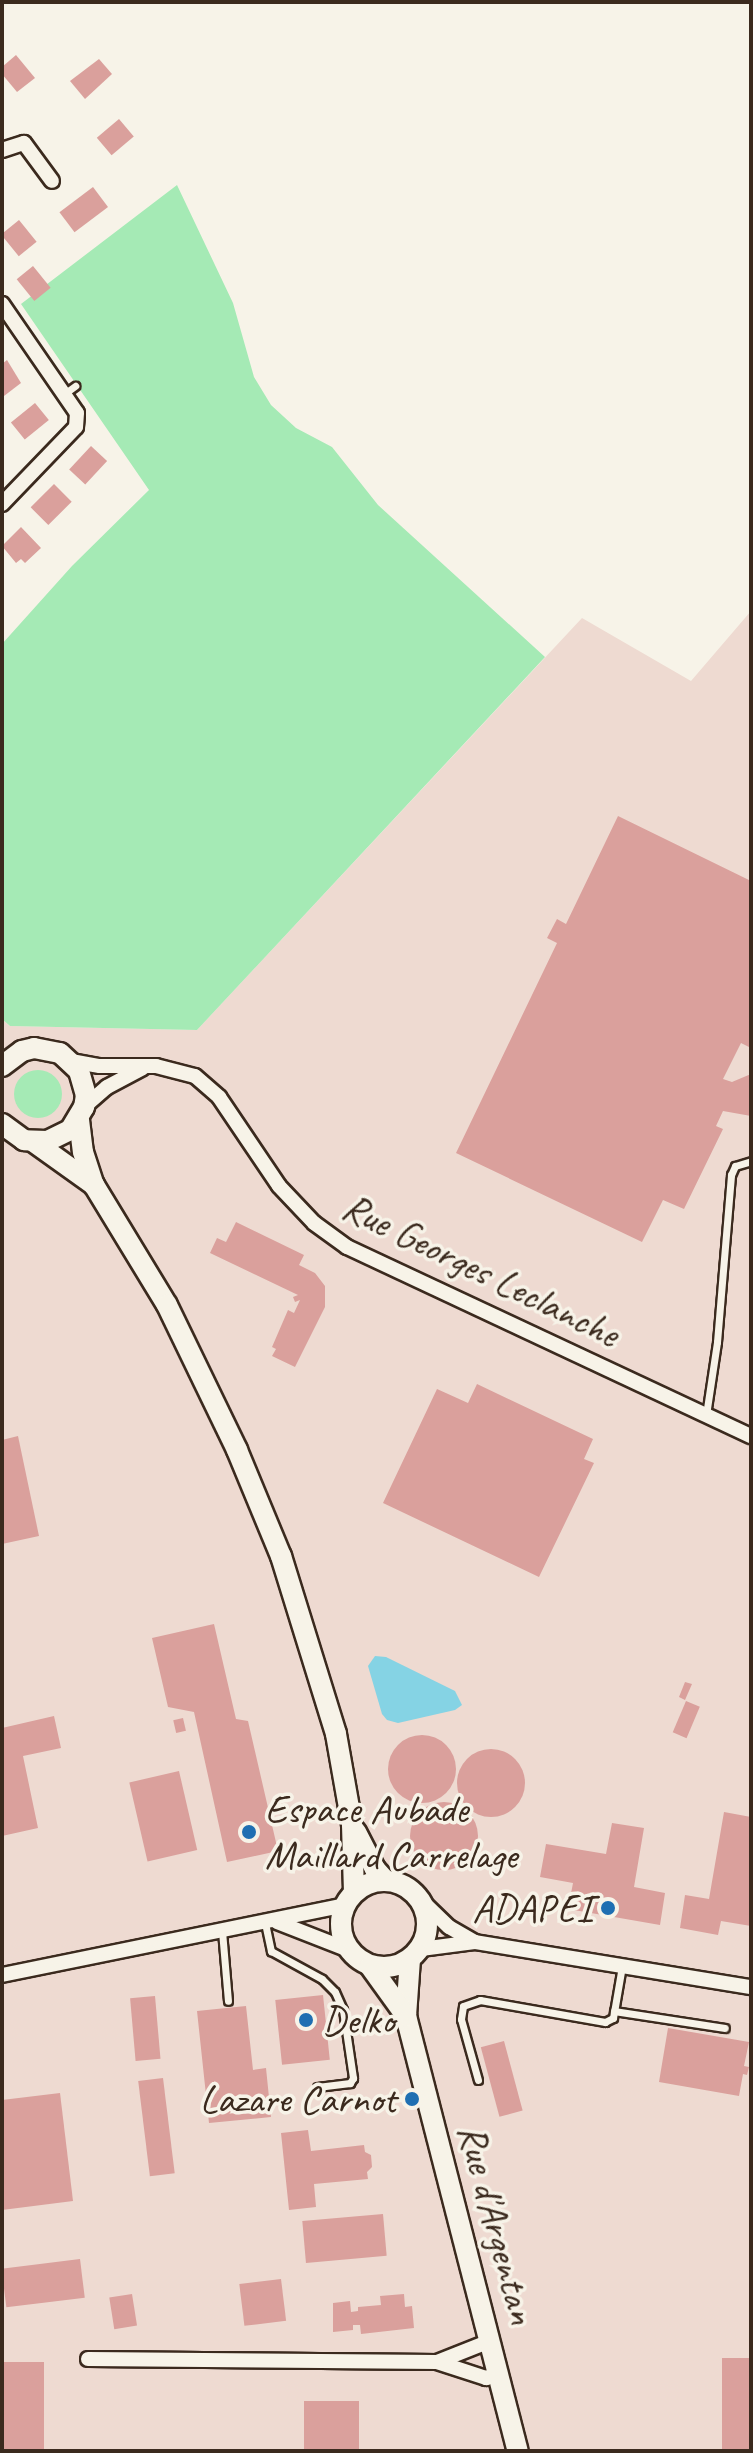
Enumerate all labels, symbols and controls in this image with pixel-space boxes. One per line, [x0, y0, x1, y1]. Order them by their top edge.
street label: Rue Georges Leclanche [336, 1183, 626, 1357]
place label: Espace Aubade Maillard Carrelage [265, 1785, 517, 1879]
marker: Espace Aubade Maillard Carrelage [240, 1823, 258, 1841]
place label: ADAPEI [472, 1884, 592, 1932]
marker: ADAPEI [599, 1899, 617, 1917]
place label: Delko [322, 1996, 394, 2044]
marker: Delko [297, 2011, 315, 2029]
place label: Lazare Carnot [200, 2075, 396, 2123]
marker: Lazare Carnot [403, 2090, 421, 2108]
street label: Rue d'Argentan [447, 2119, 547, 2329]

